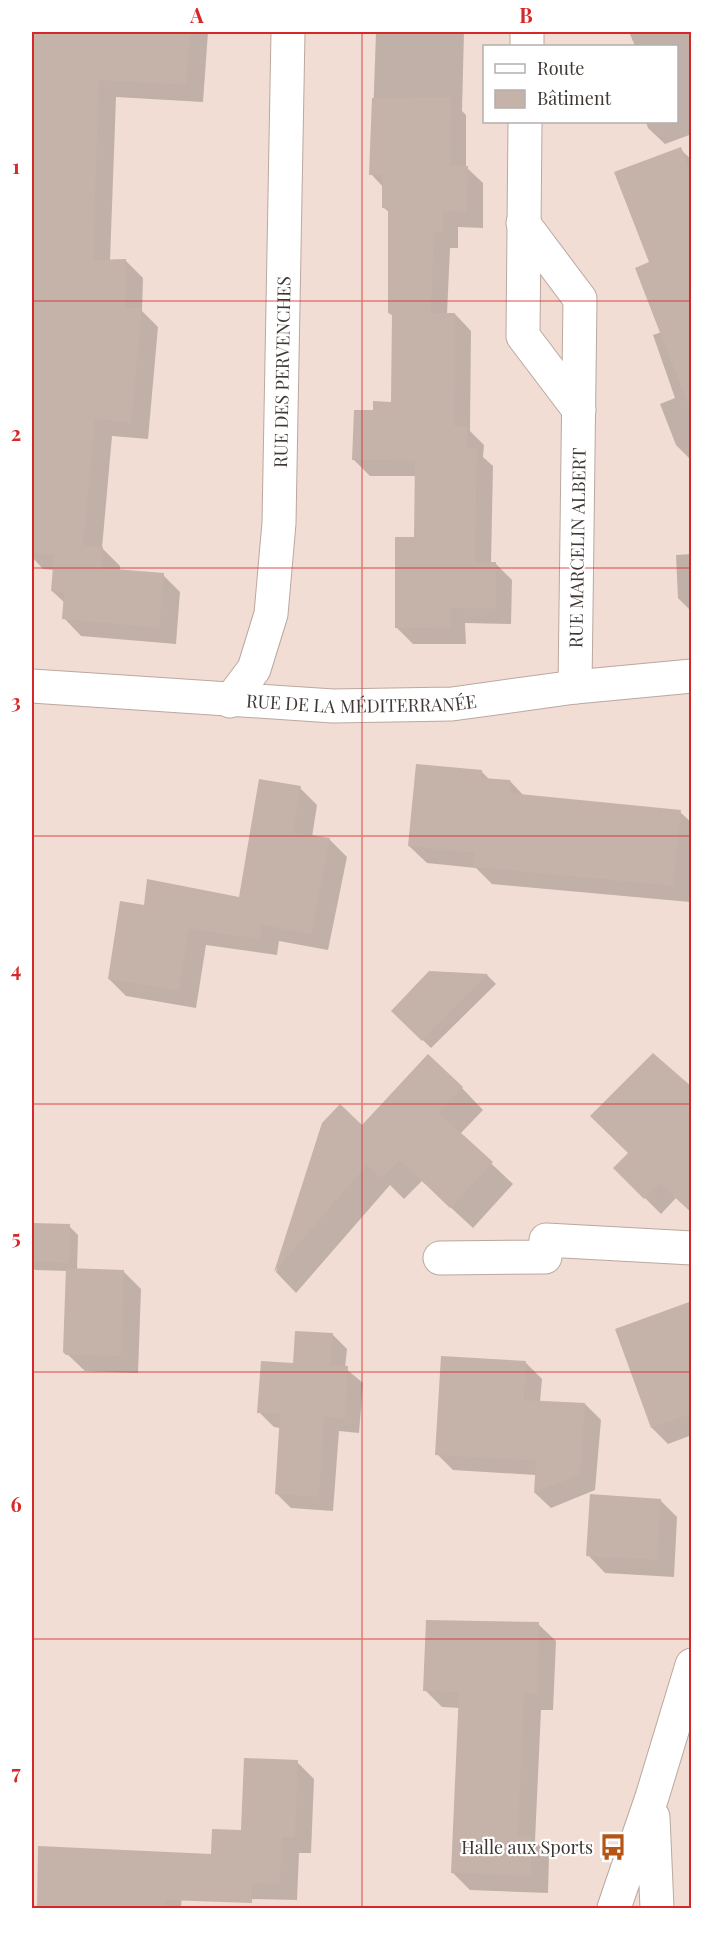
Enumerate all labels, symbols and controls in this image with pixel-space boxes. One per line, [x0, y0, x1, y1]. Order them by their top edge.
text: A [189, 1, 204, 28]
text: B [519, 1, 533, 28]
legend [483, 45, 678, 123]
text: Route [537, 56, 584, 80]
text: Bâtiment [537, 86, 612, 110]
text: 1 [12, 152, 20, 179]
street label: RUE DES PERVENCHES [268, 276, 296, 468]
text: 2 [11, 419, 21, 446]
street label: RUE MARCELIN ALBERT [563, 448, 591, 648]
text: 3 [11, 687, 21, 714]
street label: RUE DE LA MÉDITERRANÉE [245, 688, 478, 718]
text: 4 [11, 955, 21, 982]
text: 5 [11, 1223, 21, 1250]
text: 6 [10, 1490, 22, 1517]
text: 7 [11, 1758, 21, 1785]
bus stop icon: Halle aux Sports [598, 1832, 628, 1862]
place label: Halle aux Sports [461, 1835, 593, 1859]

